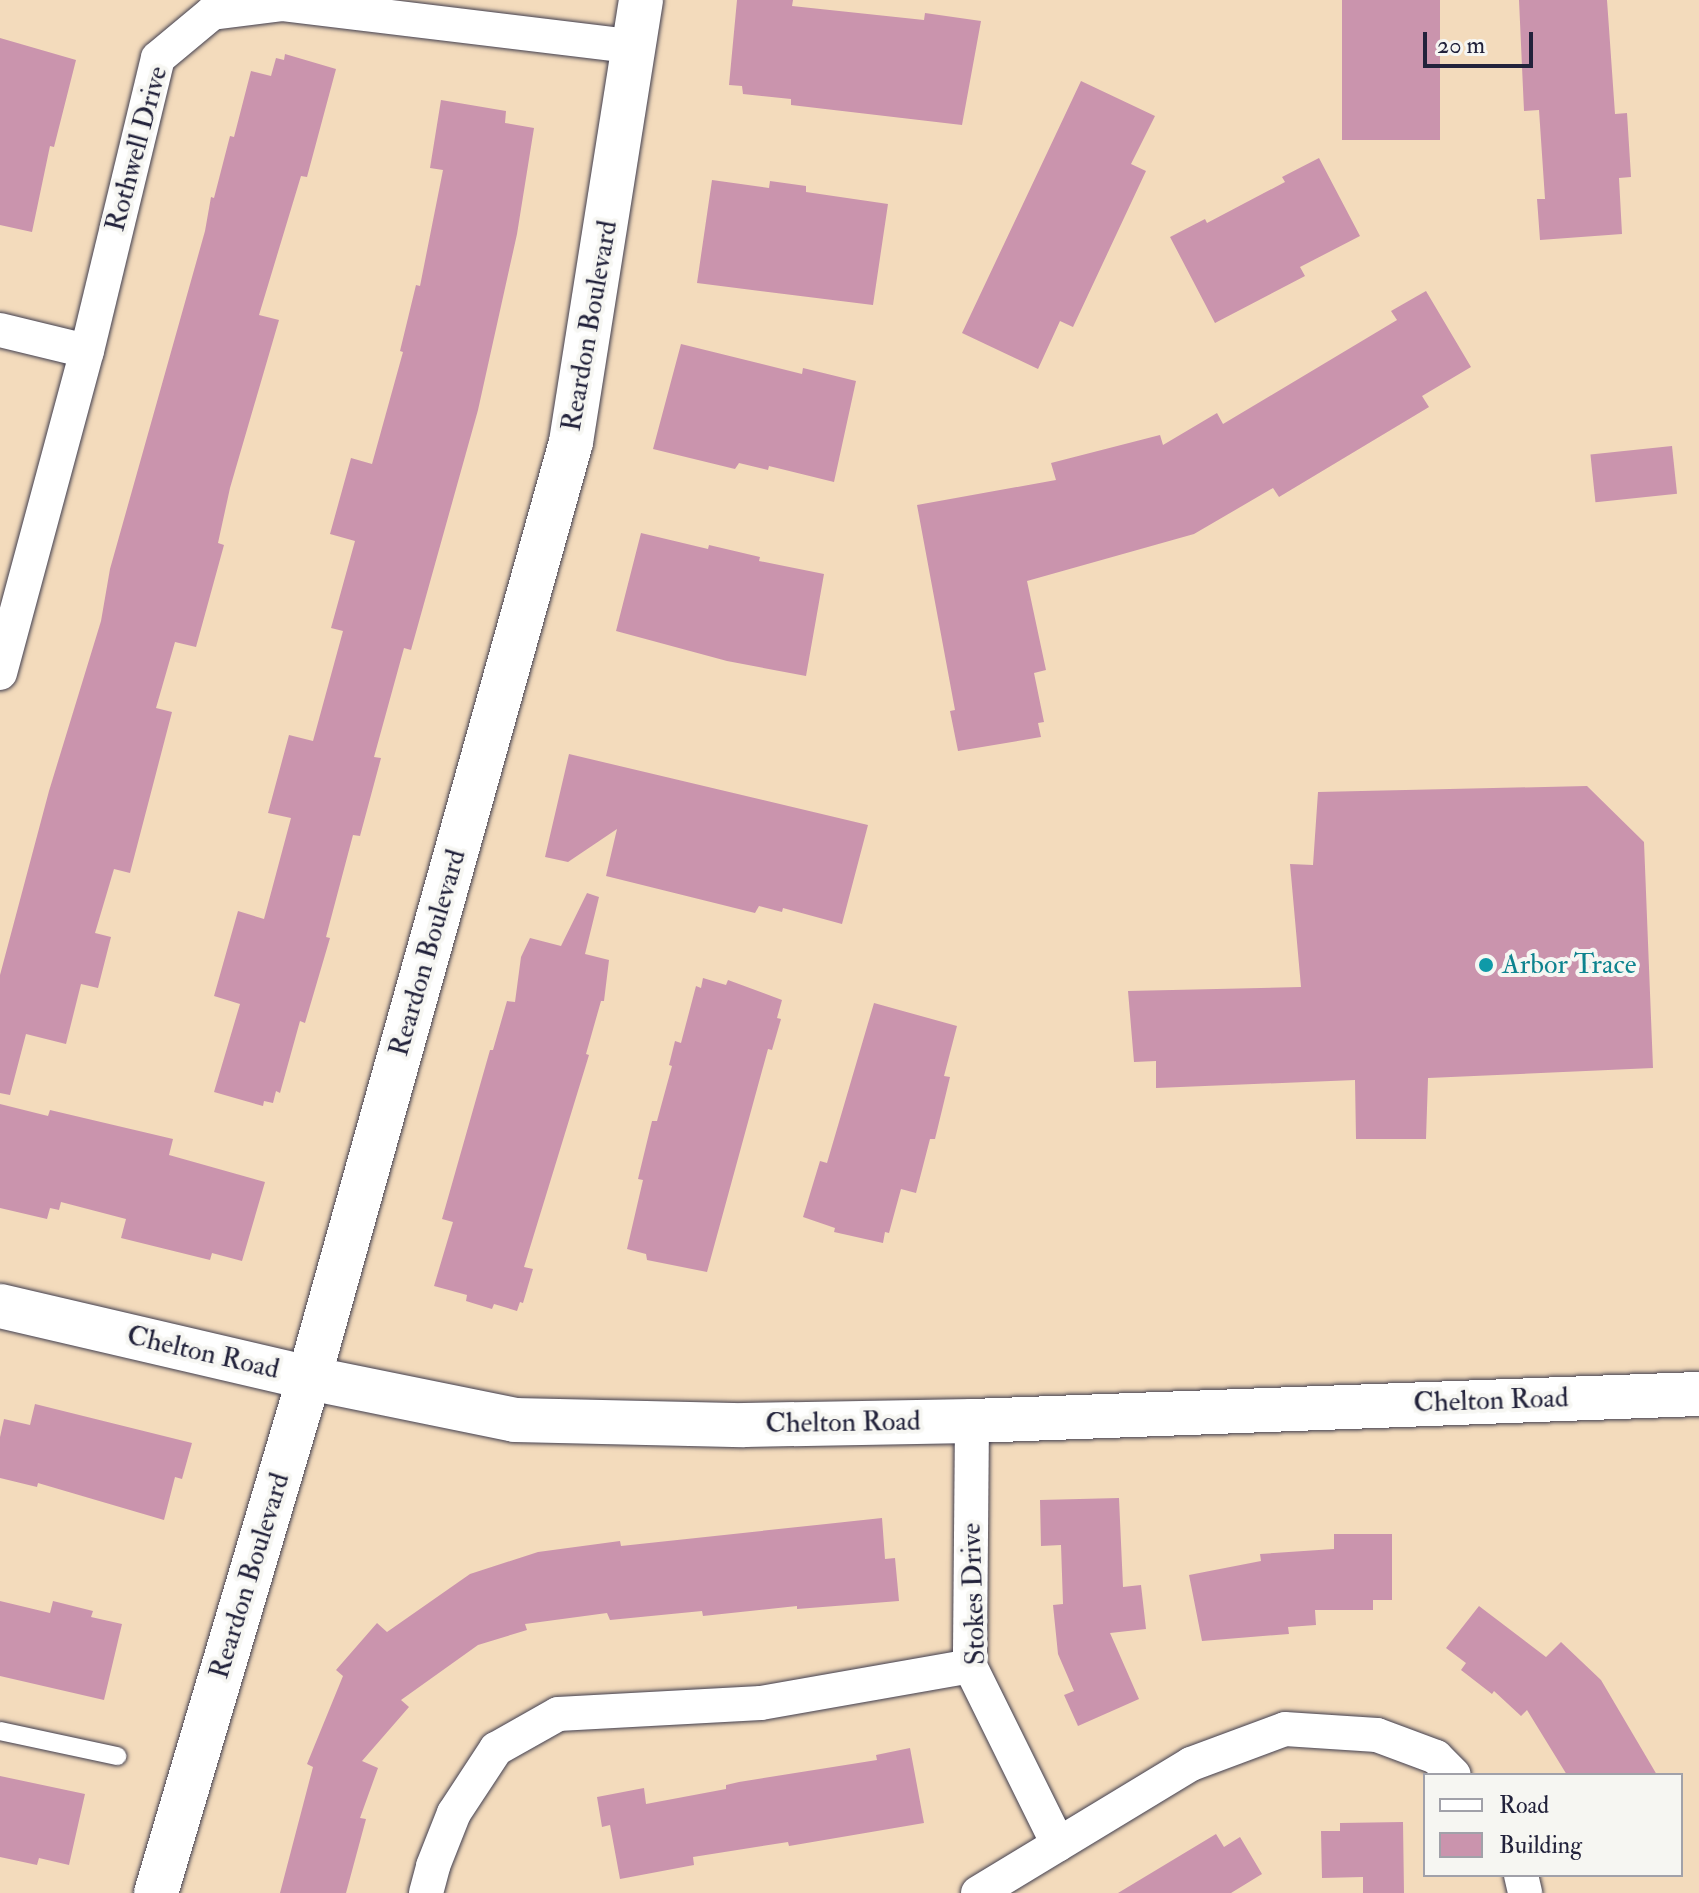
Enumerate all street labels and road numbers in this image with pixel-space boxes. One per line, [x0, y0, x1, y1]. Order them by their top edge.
street label: Rothwell Drive [99, 63, 175, 235]
street label: Reardon Boulevard [555, 218, 625, 434]
street label: Reardon Boulevard [382, 846, 474, 1060]
street label: Chelton Road [124, 1319, 282, 1387]
street label: Chelton Road [1413, 1382, 1569, 1420]
street label: Chelton Road [765, 1405, 921, 1441]
street label: Reardon Boulevard [203, 1469, 297, 1683]
street label: Stokes Drive [955, 1522, 993, 1666]

